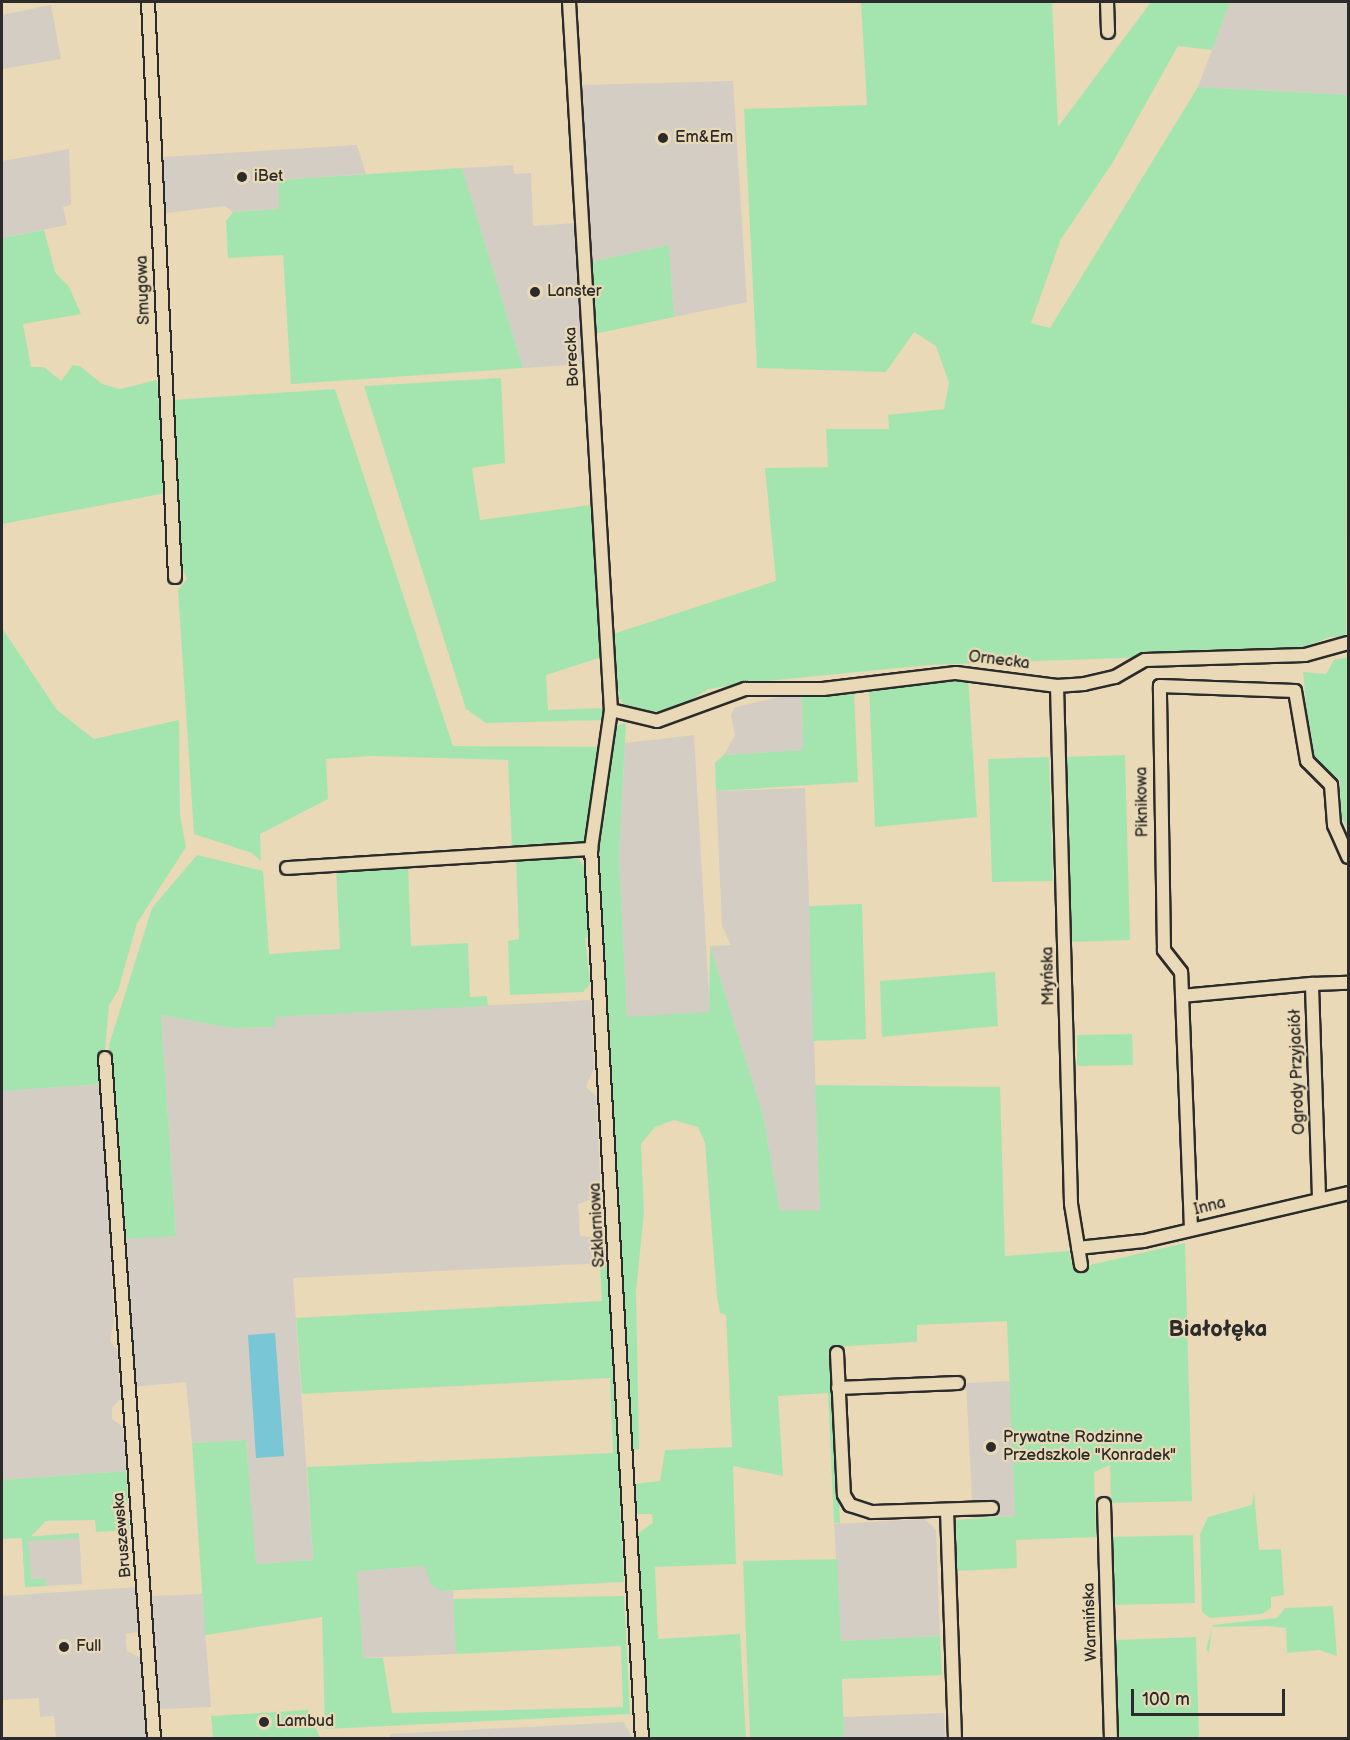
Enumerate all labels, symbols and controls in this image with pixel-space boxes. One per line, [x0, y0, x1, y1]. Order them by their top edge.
place label: Em&Em [675, 128, 733, 148]
marker: Em&Em [656, 131, 670, 145]
place label: iBet [254, 167, 283, 187]
marker: iBet [235, 170, 249, 184]
street label: Smugowa [133, 255, 155, 325]
place label: Lanster [547, 282, 601, 302]
marker: Lanster [528, 285, 542, 299]
street label: Borecka [562, 326, 584, 388]
street label: Ornecka [967, 648, 1031, 674]
street label: Piknikowa [1133, 767, 1153, 837]
street label: Młyńska [1039, 946, 1059, 1006]
street label: Ogrody Przyjaciół [1286, 1008, 1310, 1136]
street label: Szklarniowa [586, 1182, 610, 1268]
street label: Inna [1192, 1194, 1228, 1220]
district label: Białołęka [1169, 1317, 1267, 1343]
place label: Prywatne Rodzinne Przedszkole "Konradek" [1003, 1428, 1176, 1466]
marker: Prywatne Rodzinne Przedszkole "Konradek" [984, 1440, 998, 1454]
street label: Bruszewska [110, 1491, 136, 1579]
street label: Warmińska [1080, 1582, 1102, 1662]
place label: Full [76, 1637, 101, 1657]
marker: Full [57, 1640, 71, 1654]
scale bar [1134, 1677, 1288, 1715]
text: 100 m [1142, 1689, 1190, 1710]
place label: Lambud [276, 1712, 334, 1732]
marker: Lambud [257, 1715, 271, 1729]

